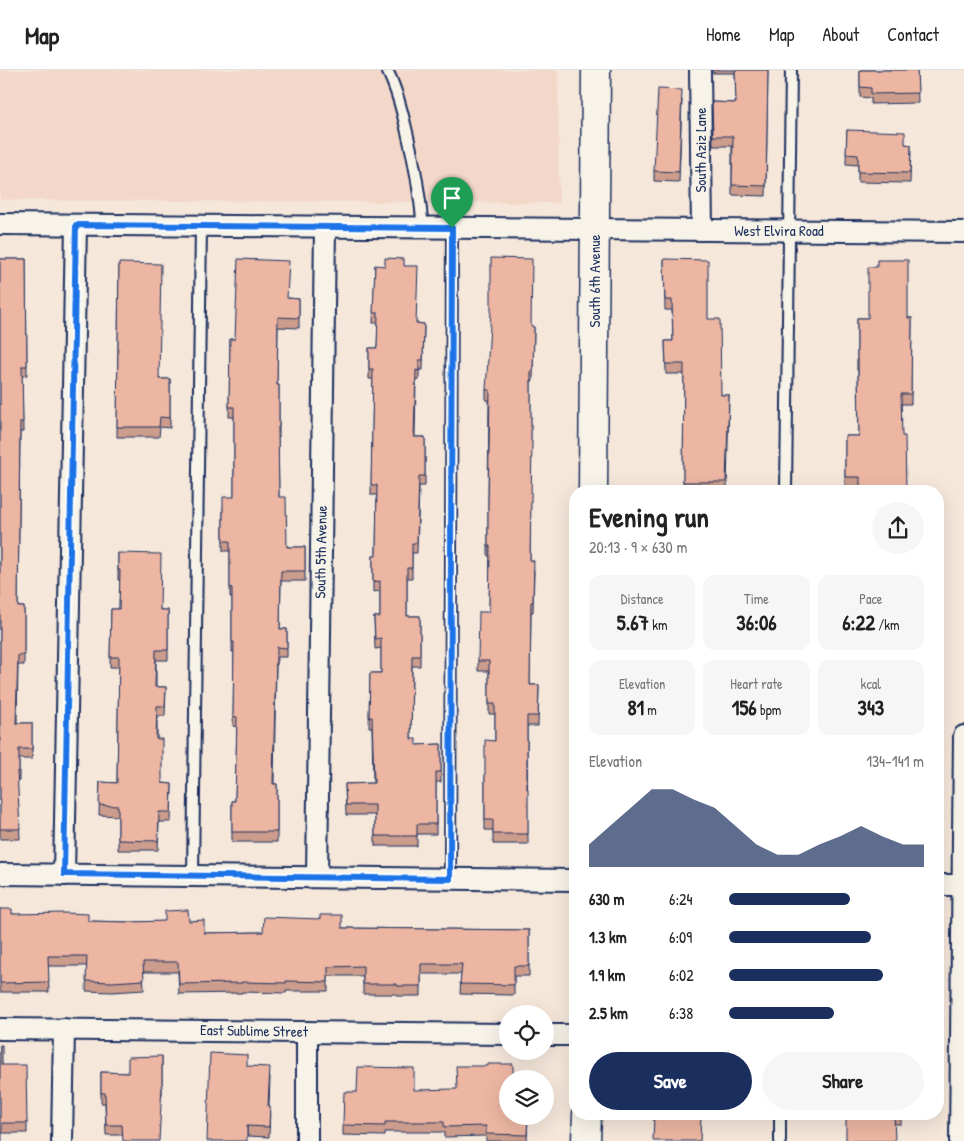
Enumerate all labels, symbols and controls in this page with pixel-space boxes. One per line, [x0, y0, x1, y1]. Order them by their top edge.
text: Map [25, 19, 59, 51]
text: Home [706, 22, 741, 47]
text: Map [769, 22, 794, 47]
text: About [822, 22, 859, 47]
text: Contact [887, 22, 939, 47]
street label: South Aziz Lane [690, 107, 711, 193]
pin [431, 177, 473, 228]
icon: arrive [438, 184, 466, 212]
street label: West Elvira Road [734, 220, 824, 241]
street label: South 6th Avenue [584, 235, 605, 327]
text: Evening run [589, 498, 709, 536]
button: share [872, 502, 924, 554]
street label: South 5th Avenue [309, 505, 332, 599]
text: 20:13 · 9 × 630 m [589, 536, 687, 558]
text: Distance [621, 589, 664, 608]
text: Time [744, 589, 769, 608]
text: Pace [859, 589, 882, 608]
text: 5.67 [617, 608, 649, 637]
text: 36:06 [736, 608, 777, 637]
text: 6:22 [842, 608, 875, 637]
text: km [649, 615, 668, 634]
text: /km [875, 615, 900, 634]
text: Elevation [619, 674, 665, 693]
text: Heart rate [730, 674, 783, 693]
text: kcal [861, 674, 881, 693]
text: 81 [627, 693, 644, 722]
text: 156 [732, 693, 757, 722]
text: 343 [857, 693, 884, 722]
text: m [644, 700, 657, 719]
text: bpm [757, 700, 781, 719]
text: Elevation [589, 750, 642, 772]
text: 134–141 m [866, 750, 924, 772]
text: 630 m [589, 888, 624, 910]
text: 6:24 [669, 888, 693, 910]
text: 1.3 km [589, 926, 627, 948]
text: 6:09 [669, 926, 692, 948]
text: 1.9 km [589, 964, 625, 986]
text: 6:02 [669, 964, 694, 986]
text: 2.5 km [589, 1002, 628, 1024]
text: 6:38 [669, 1002, 693, 1024]
map controls [499, 1005, 554, 1125]
button: locate [499, 1005, 554, 1060]
street label: East Sublime Street [200, 1019, 309, 1042]
button: Save [589, 1052, 752, 1110]
button: Share [762, 1052, 924, 1110]
button: layers [499, 1070, 554, 1125]

